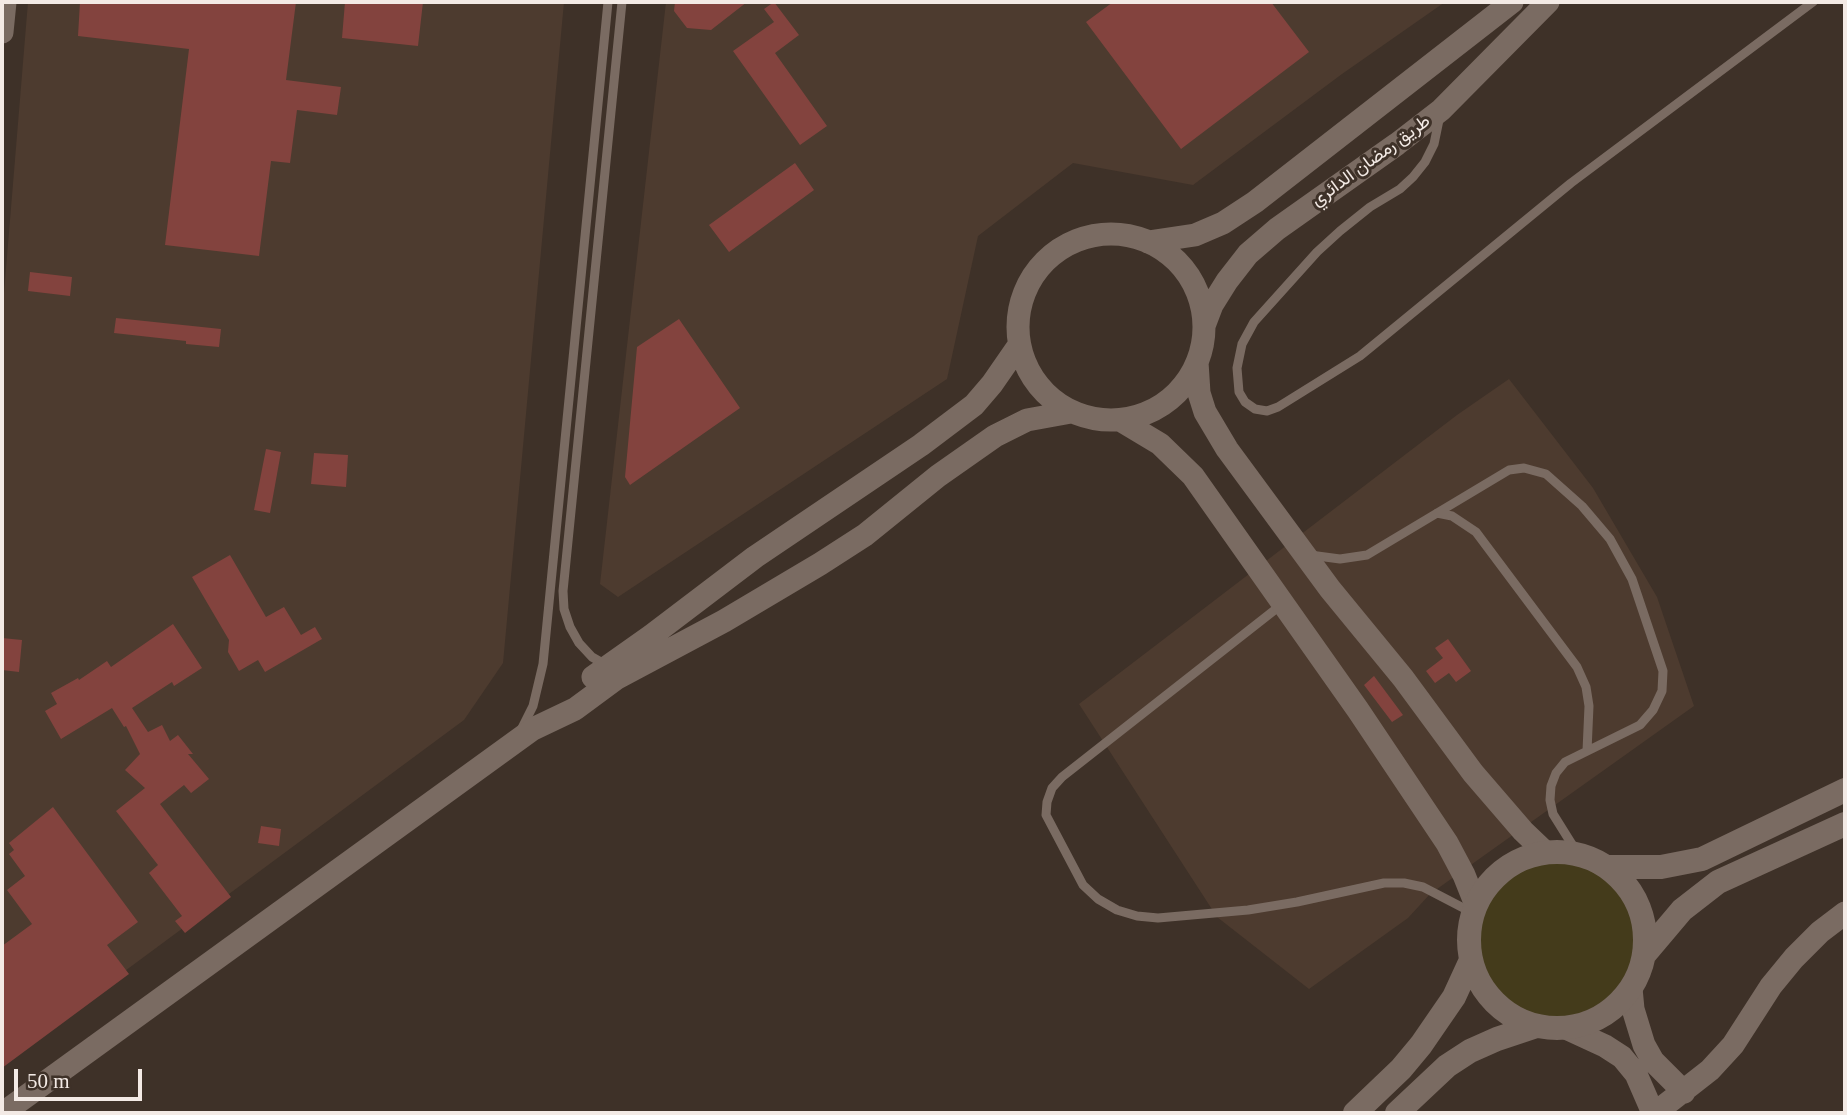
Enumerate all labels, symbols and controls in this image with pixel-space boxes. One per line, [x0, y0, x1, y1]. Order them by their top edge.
street label: طريق رمضان الدائري [1307, 110, 1435, 212]
scale bar [18, 1056, 145, 1100]
text: 50 m [27, 1069, 70, 1093]

